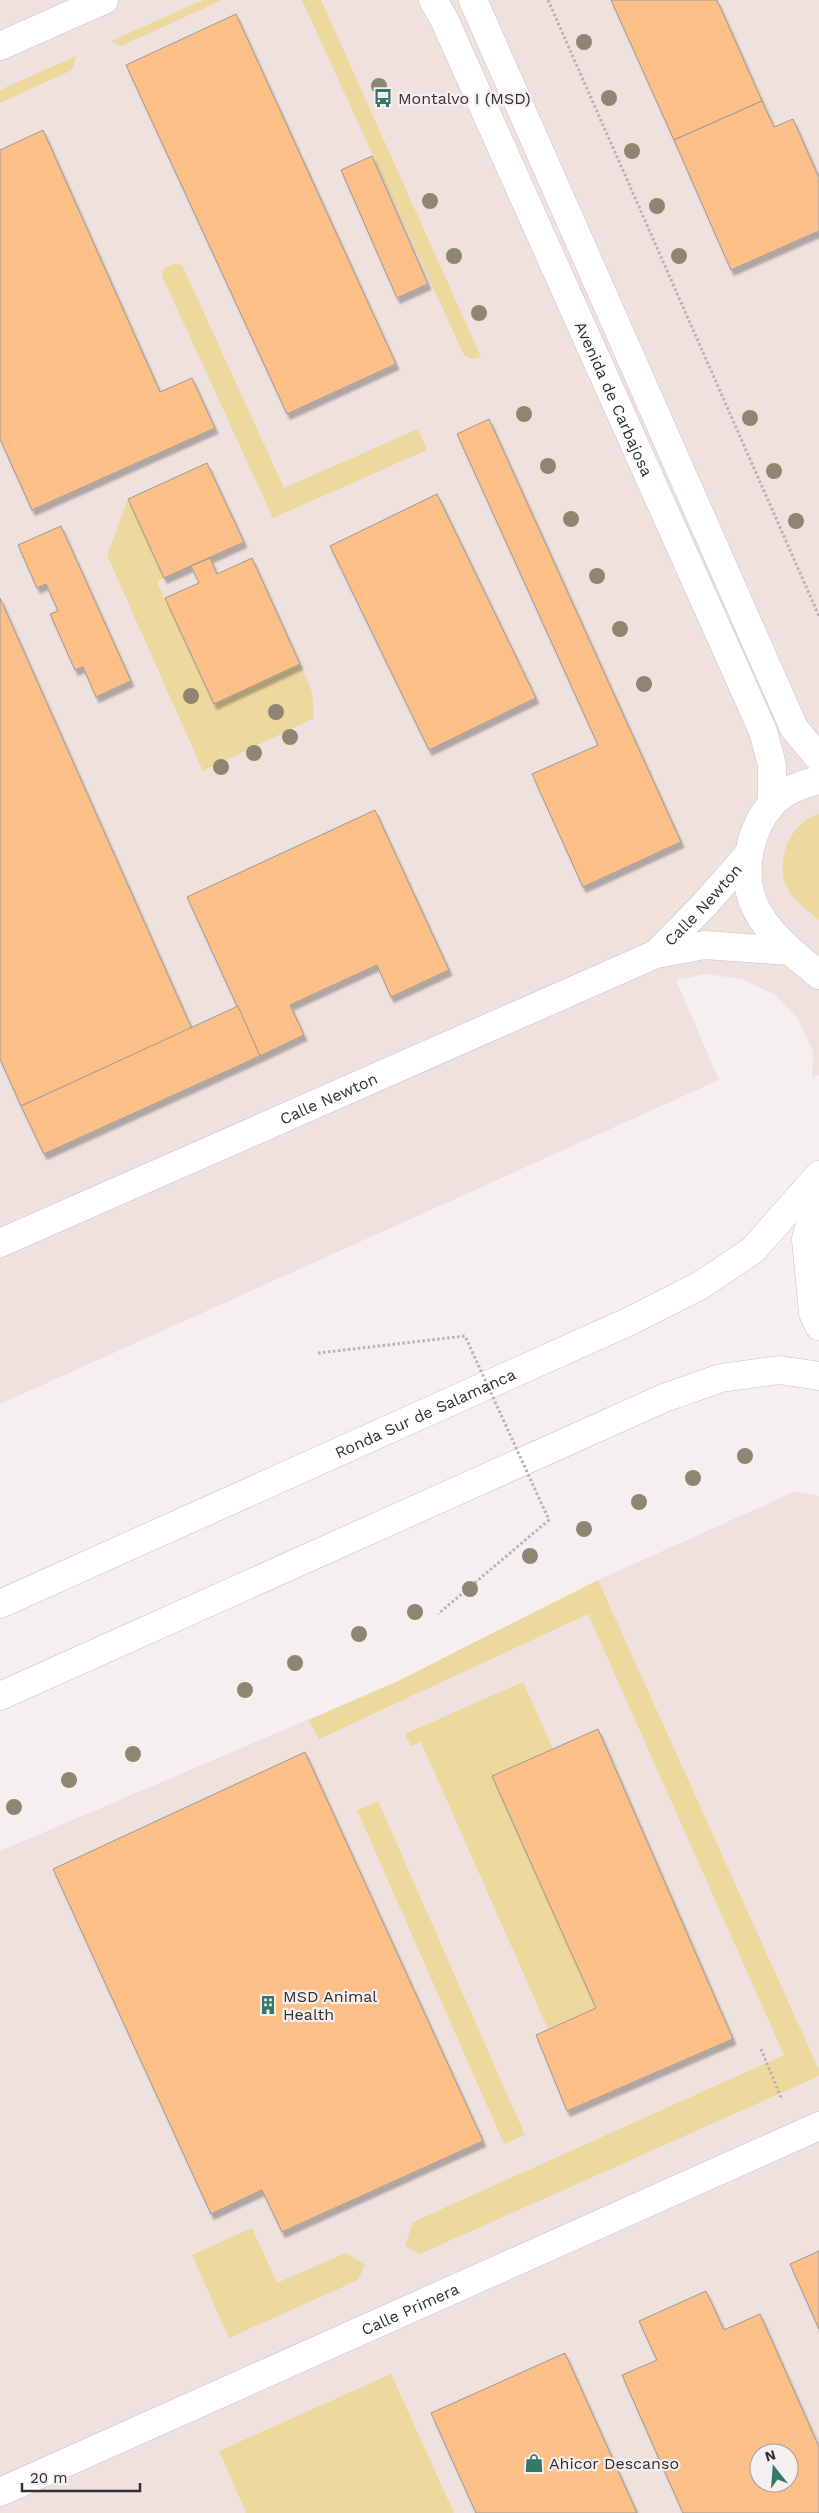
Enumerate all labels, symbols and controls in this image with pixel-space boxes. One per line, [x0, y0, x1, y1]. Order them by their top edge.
bus stop icon: Montalvo I (MSD) [372, 87, 394, 109]
place label: Montalvo I (MSD) [398, 89, 531, 108]
street label: Avenida de Carbajosa [571, 318, 657, 479]
street label: Calle Newton [660, 860, 746, 950]
street label: Calle Newton [277, 1069, 381, 1129]
street label: Ronda Sur de Salamanca [332, 1365, 519, 1462]
place label: MSD Animal Health [283, 1987, 377, 2024]
building icon: MSD Animal Health [257, 1994, 279, 2016]
street label: Calle Primera [358, 2279, 462, 2339]
north arrow [749, 2443, 799, 2493]
text: N [763, 2446, 777, 2465]
shop icon: Ahicor Descanso [523, 2452, 545, 2474]
place label: Ahicor Descanso [549, 2454, 679, 2473]
scale bar [22, 2460, 140, 2492]
text: 20 m [30, 2469, 68, 2487]

